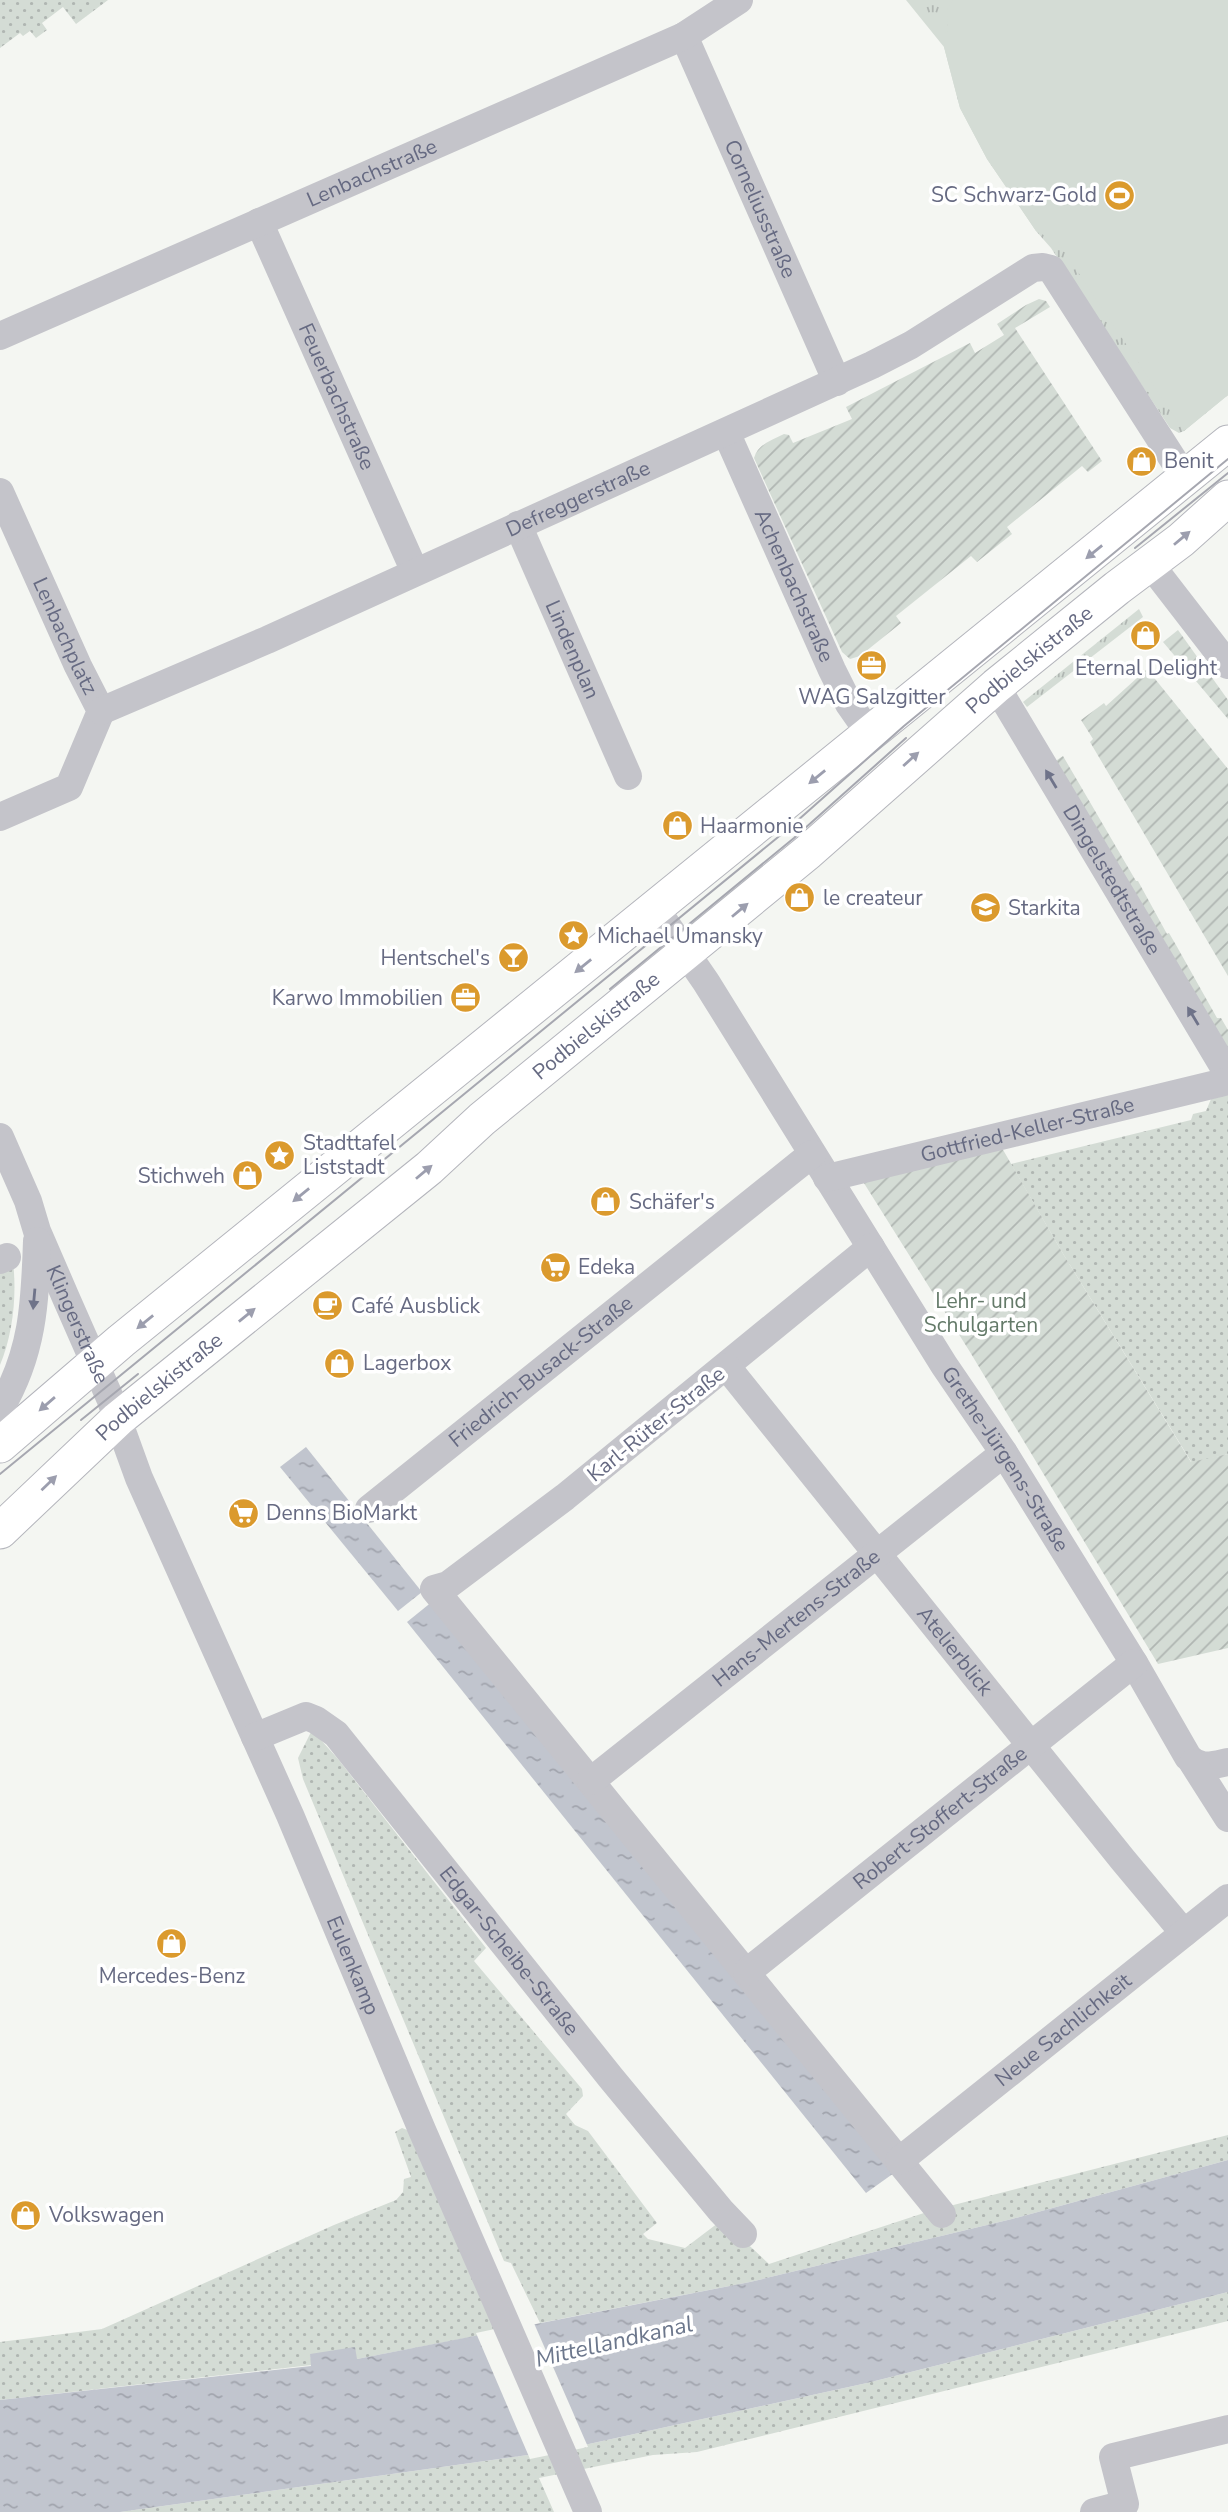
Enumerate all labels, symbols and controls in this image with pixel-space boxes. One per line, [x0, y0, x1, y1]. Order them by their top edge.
street label: Lenbachstraße [302, 132, 441, 214]
street label: Corneliusstraße [718, 135, 803, 283]
sports icon: SC Schwarz-Gold [1103, 178, 1137, 212]
place label: SC Schwarz-Gold [931, 181, 1097, 209]
street label: Feuerbachstraße [292, 319, 382, 474]
shop icon: Benit [1124, 444, 1158, 478]
place label: Benit [1164, 447, 1214, 475]
street label: Defreggerstraße [501, 454, 654, 544]
street label: Achenbachstraße [748, 504, 841, 667]
one-way arrow [1172, 531, 1190, 546]
one-way arrow [1085, 544, 1103, 559]
street label: Lenbachplatz [26, 573, 104, 700]
street label: Lindenplan [539, 596, 607, 703]
street label: Podbielskistraße [960, 599, 1099, 720]
shop icon: Eternal Delight [1129, 619, 1163, 653]
office icon: WAG Salzgitter [855, 648, 889, 682]
place label: Eternal Delight [1075, 654, 1218, 682]
place label: WAG Salzgitter [798, 683, 946, 711]
one-way arrow [902, 752, 919, 768]
one-way arrow [809, 769, 826, 784]
one-way arrow [1045, 769, 1057, 788]
street label: Dingelstedtstraße [1056, 800, 1168, 960]
shop icon: Haarmonie [660, 809, 694, 843]
place label: Haarmonie [700, 812, 803, 840]
shop icon: le createur [783, 881, 817, 915]
place label: le createur [823, 884, 923, 912]
school or university icon: Starkita [968, 891, 1002, 925]
place label: Starkita [1008, 894, 1081, 922]
one-way arrow [730, 902, 748, 917]
place icon: Michael Umansky [557, 919, 591, 953]
place label: Michael Umansky [597, 922, 763, 950]
bar icon: Hentschel's [496, 941, 530, 975]
place label: Hentschel's [380, 944, 490, 972]
one-way arrow [574, 959, 592, 974]
street label: Podbielskistraße [527, 965, 666, 1086]
office icon: Karwo Immobilien [449, 981, 483, 1015]
place label: Karwo Immobilien [272, 984, 443, 1012]
one-way arrow [1187, 1006, 1199, 1025]
street label: Gottfried-Keller-Straße [917, 1090, 1137, 1169]
place label: Stadttafel Liststadt [303, 1129, 397, 1181]
place icon: Stadttafel Liststadt [263, 1138, 297, 1172]
shop icon: Stichweh [231, 1159, 265, 1193]
place label: Stichweh [138, 1162, 225, 1190]
one-way arrow [416, 1165, 433, 1180]
shop icon: Schäfer's [589, 1185, 623, 1219]
one-way arrow [293, 1187, 310, 1202]
place label: Schäfer's [629, 1188, 715, 1216]
supermarket icon: Edeka [538, 1250, 572, 1284]
place label: Edeka [578, 1253, 635, 1281]
street label: Klingerstraße [39, 1261, 116, 1388]
park label: Lehr- und Schulgarten [924, 1287, 1038, 1339]
one-way arrow [28, 1288, 39, 1310]
cafe icon: Café Ausblick [311, 1289, 345, 1323]
street label: Friedrich-Busack-Straße [443, 1289, 639, 1454]
place label: Café Ausblick [351, 1292, 480, 1320]
one-way arrow [239, 1308, 256, 1323]
one-way arrow [137, 1314, 154, 1329]
street label: Podbielskistraße [89, 1326, 228, 1447]
shop icon: Lagerbox [323, 1346, 357, 1380]
place label: Lagerbox [363, 1349, 451, 1377]
street label: Karl-Rüter-Straße [581, 1360, 731, 1488]
street label: Grethe-Jürgens-Straße [935, 1361, 1076, 1557]
one-way arrow [38, 1396, 56, 1412]
one-way arrow [40, 1476, 57, 1492]
supermarket icon: Denns BioMarkt [226, 1496, 260, 1530]
place label: Denns BioMarkt [266, 1499, 418, 1527]
street label: Hans-Mertens-Straße [706, 1543, 886, 1693]
street label: Atelierblick [911, 1600, 1000, 1702]
street label: Robert-Stoffert-Straße [847, 1740, 1033, 1896]
street label: Edgar-Scheibe-Straße [433, 1860, 586, 2041]
street label: Eulenkamp [320, 1912, 386, 2019]
shop icon: Mercedes-Benz [155, 1927, 189, 1961]
place label: Mercedes-Benz [99, 1962, 246, 1990]
street label: Neue Sachlichkeit [989, 1966, 1138, 2093]
shop icon: Volkswagen [9, 2198, 43, 2232]
place label: Volkswagen [48, 2201, 164, 2229]
water label: Mittellandkanal [532, 2308, 696, 2375]

